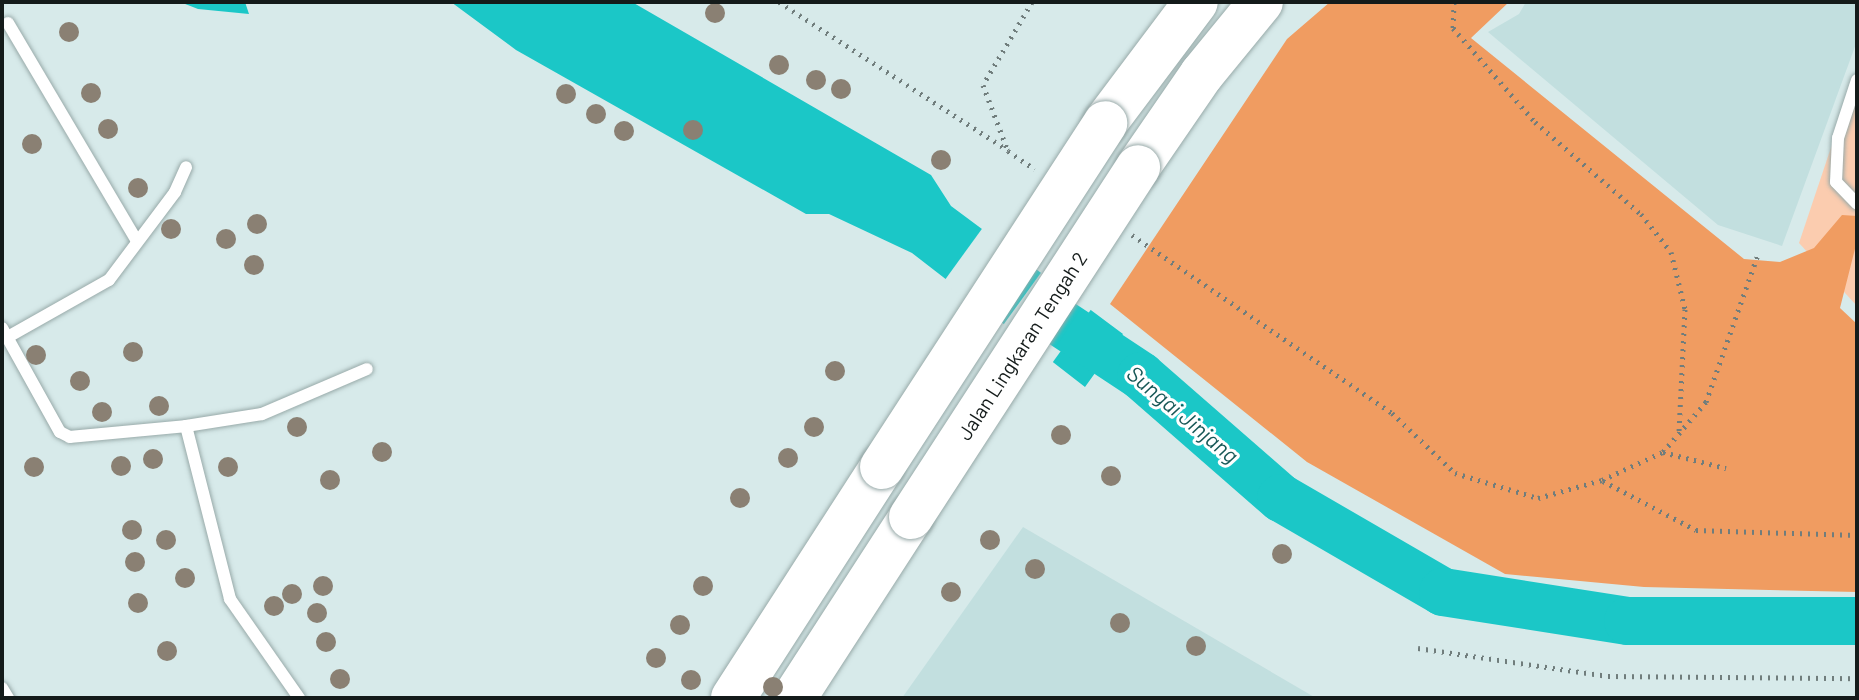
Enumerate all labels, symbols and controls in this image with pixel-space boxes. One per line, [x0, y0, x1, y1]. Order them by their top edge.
street label: Jalan Lingkaran Tengah 2 [952, 247, 1092, 445]
water label: Sungai Jinjang [1122, 360, 1244, 468]

